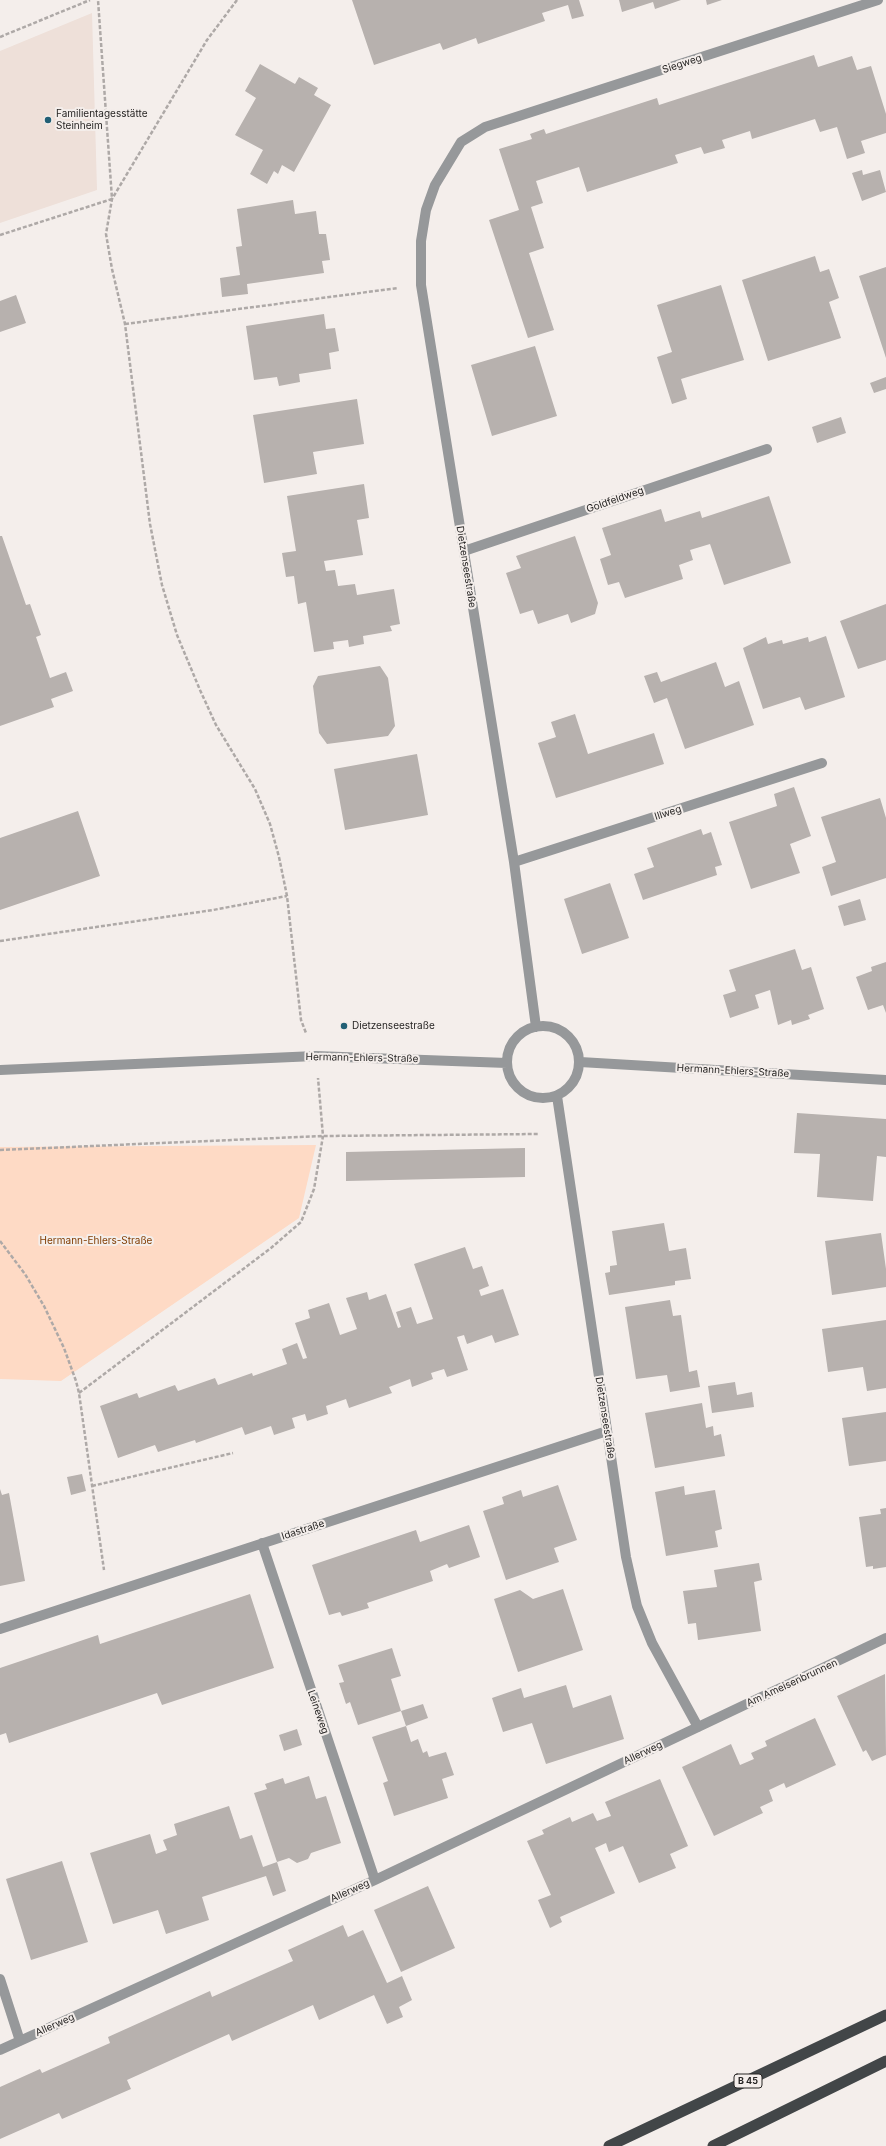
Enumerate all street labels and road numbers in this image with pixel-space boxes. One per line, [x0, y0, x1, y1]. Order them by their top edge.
street label: Siegweg [661, 52, 703, 76]
street label: Goldfeldweg [585, 485, 645, 515]
street label: Dietzenseestraße [454, 525, 478, 609]
street label: Illweg [653, 803, 683, 823]
street label: Hermann-Ehlers-Straße [305, 1051, 419, 1065]
street label: Hermann-Ehlers-Straße [676, 1062, 790, 1080]
street label: Dietzenseestraße [593, 1376, 617, 1460]
street label: Idastraße [280, 1517, 326, 1543]
street label: Am Ameisenbrunnen [745, 1657, 839, 1709]
street label: Leineweg [305, 1689, 331, 1735]
street label: Allerweg [622, 1739, 664, 1767]
street label: Allerweg [329, 1877, 371, 1905]
street label: Allerweg [34, 2011, 76, 2039]
road number: B 45 [734, 2074, 762, 2088]

